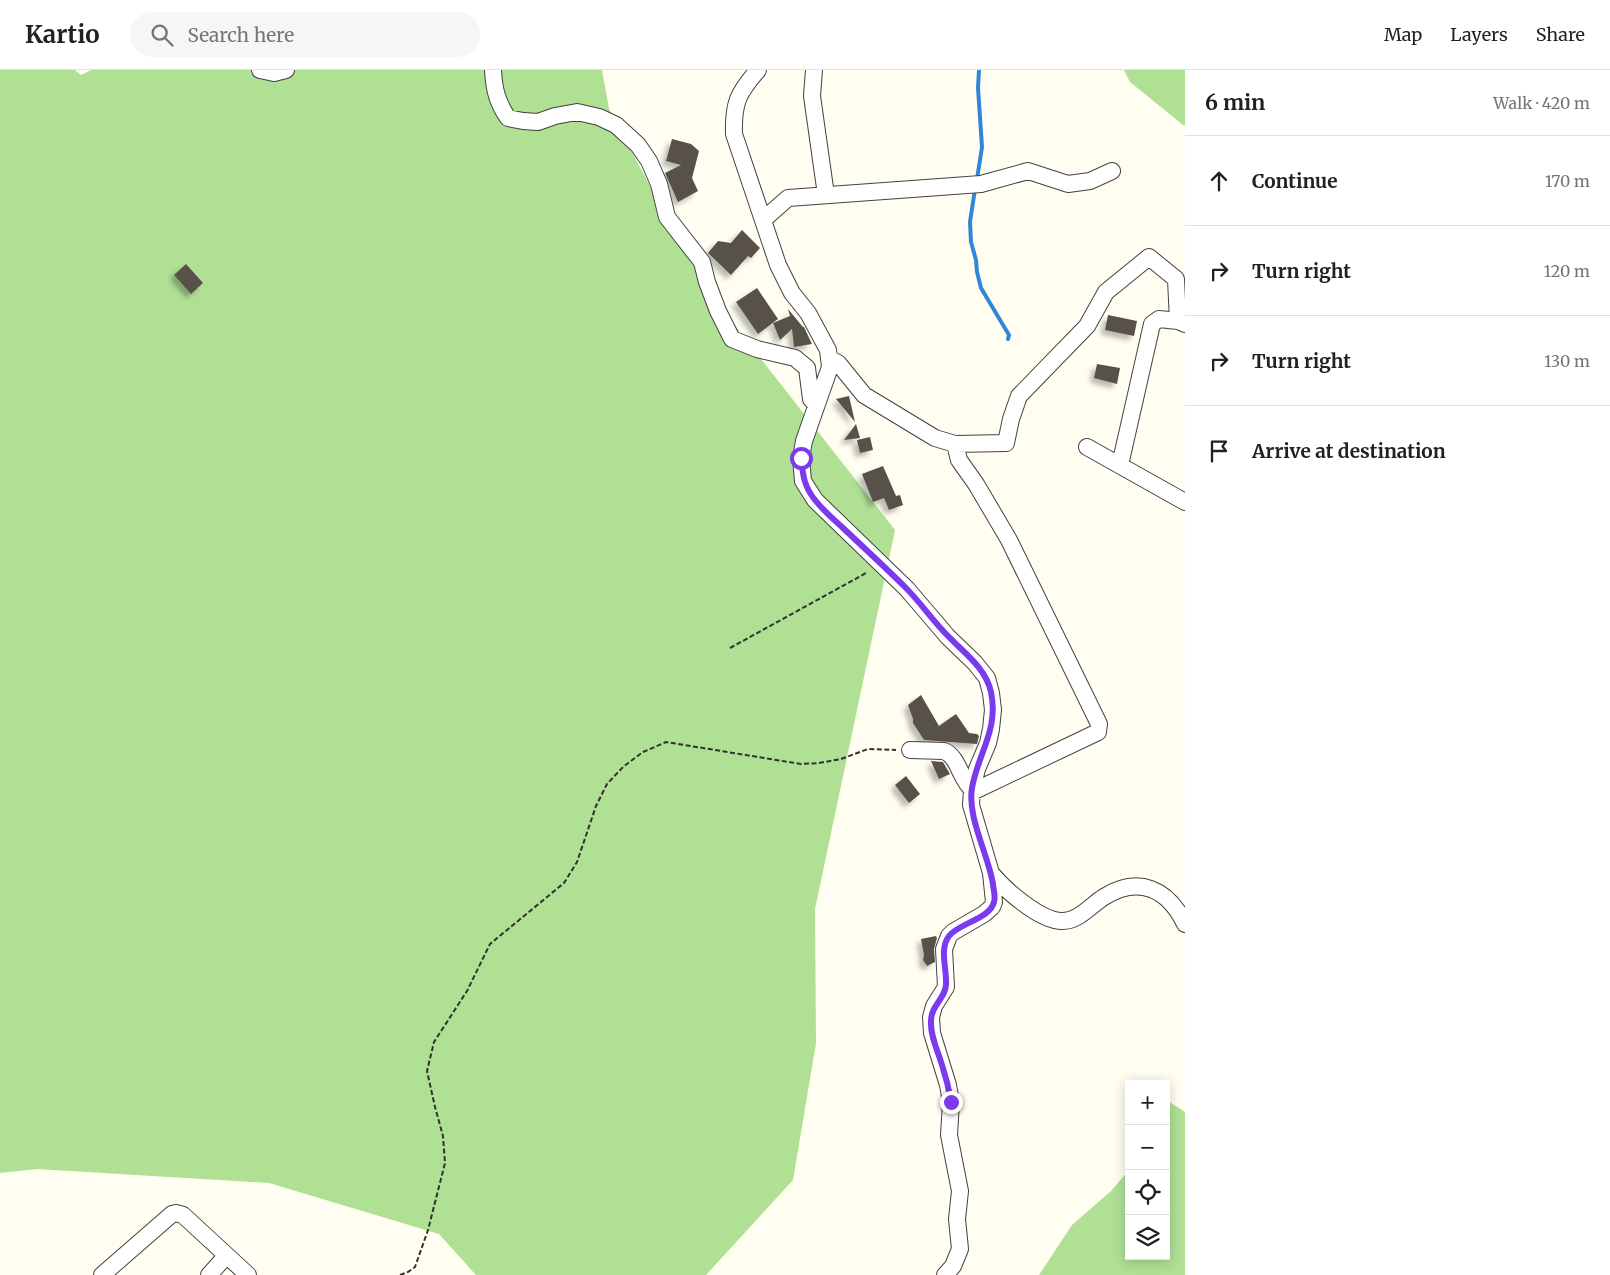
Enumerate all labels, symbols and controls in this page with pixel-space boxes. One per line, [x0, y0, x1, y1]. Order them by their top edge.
search box [130, 12, 480, 57]
text: Kartio [25, 19, 100, 50]
icon: search [148, 21, 176, 49]
text: Search here [188, 23, 294, 47]
text: Map [1384, 23, 1422, 46]
text: Layers [1450, 23, 1508, 46]
text: Share [1536, 23, 1585, 46]
text: 6 min [1205, 89, 1265, 116]
text: Walk · 420 m [1493, 93, 1590, 113]
icon: ahead [1205, 167, 1233, 195]
text: Continue [1252, 169, 1338, 193]
text: 170 m [1545, 171, 1590, 191]
icon: right [1205, 257, 1233, 285]
text: Turn right [1252, 259, 1351, 283]
text: 120 m [1544, 261, 1590, 281]
icon: right [1205, 347, 1233, 375]
text: Turn right [1252, 349, 1351, 373]
text: 130 m [1544, 351, 1590, 371]
icon: arrive [1205, 437, 1233, 465]
text: Arrive at destination [1252, 439, 1446, 463]
route start [790, 447, 813, 470]
map controls [1125, 1080, 1170, 1260]
button: + [1125, 1080, 1170, 1125]
route end [940, 1091, 963, 1114]
button: − [1125, 1125, 1170, 1170]
button: locate [1125, 1170, 1170, 1215]
button: layers [1125, 1215, 1170, 1260]

